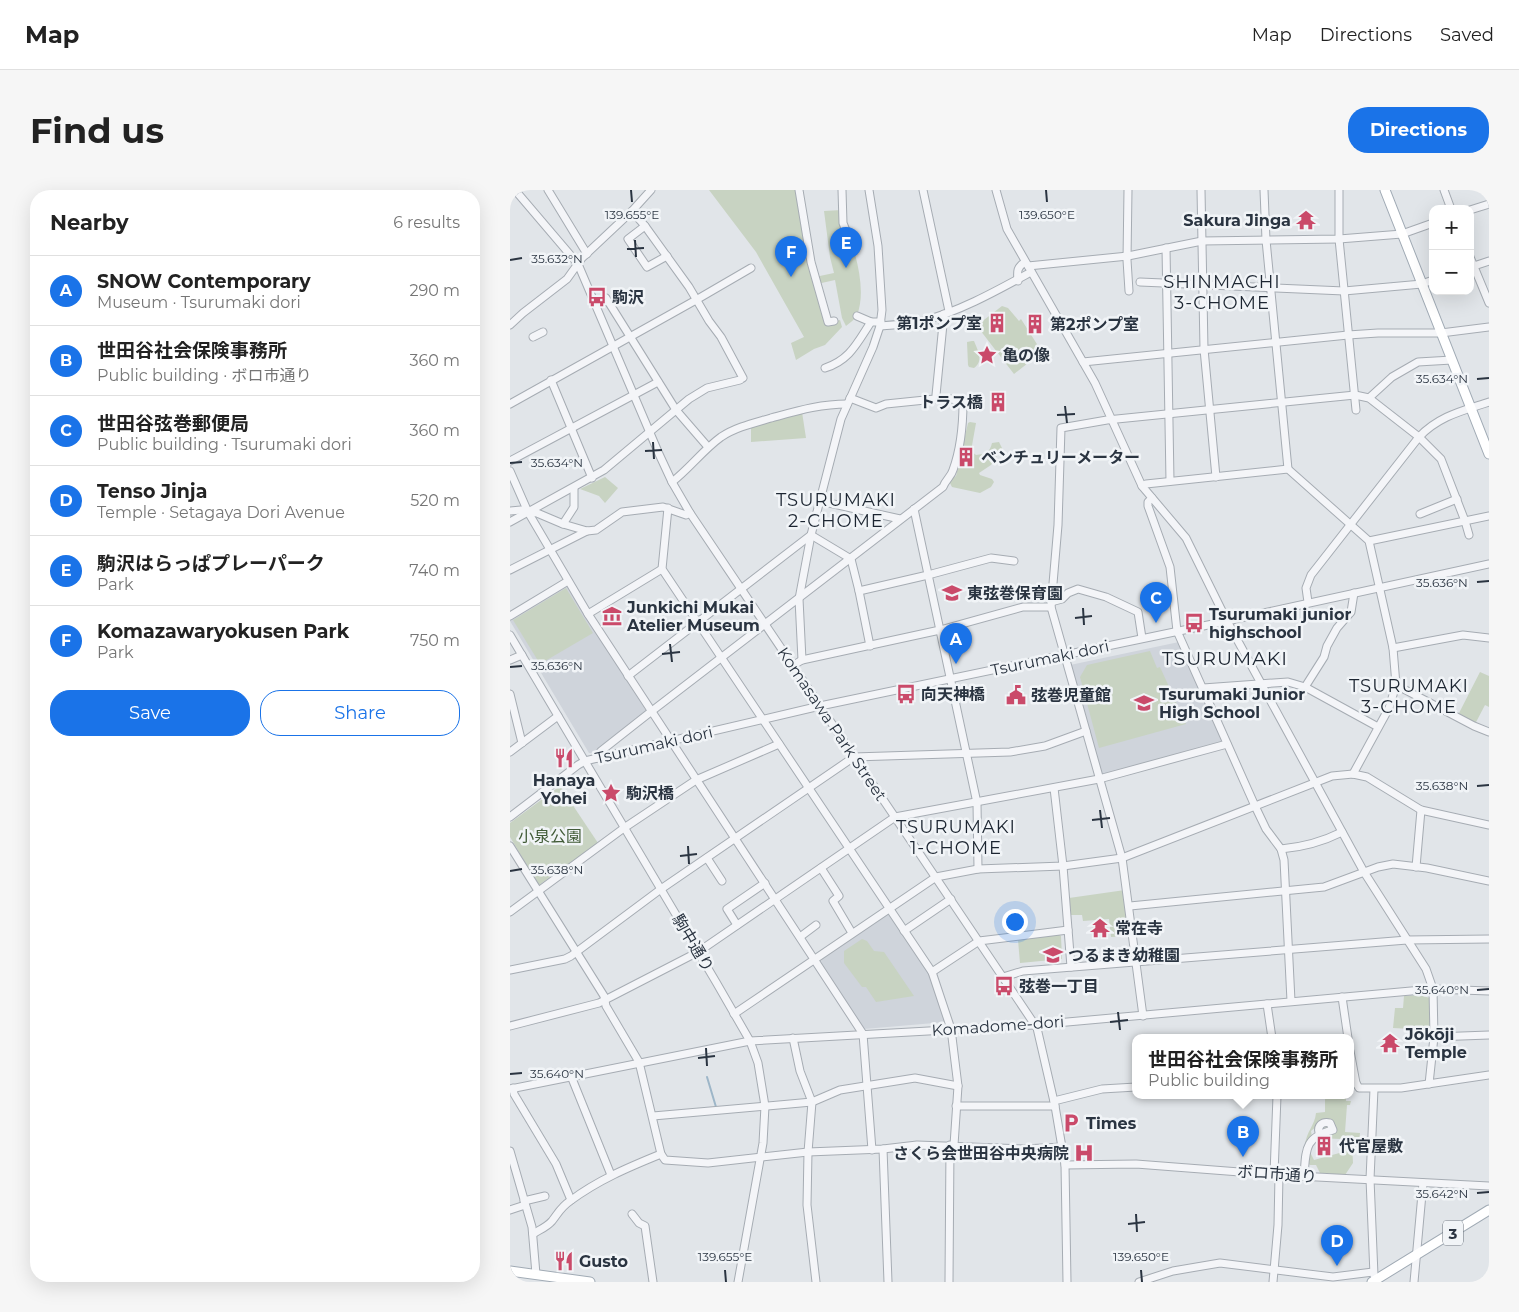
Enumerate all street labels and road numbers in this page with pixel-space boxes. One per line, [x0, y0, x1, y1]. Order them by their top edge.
street label: Tsurumaki dori [989, 636, 1111, 680]
street label: Komasawa Park Street [774, 644, 891, 805]
street label: Tsurumaki dori [593, 722, 715, 768]
street label: 駒中通り [668, 911, 718, 975]
street label: Komadome-dori [931, 1012, 1065, 1040]
street label: ボロ市通り [1236, 1162, 1318, 1186]
road number: 3 [1443, 1220, 1463, 1246]

